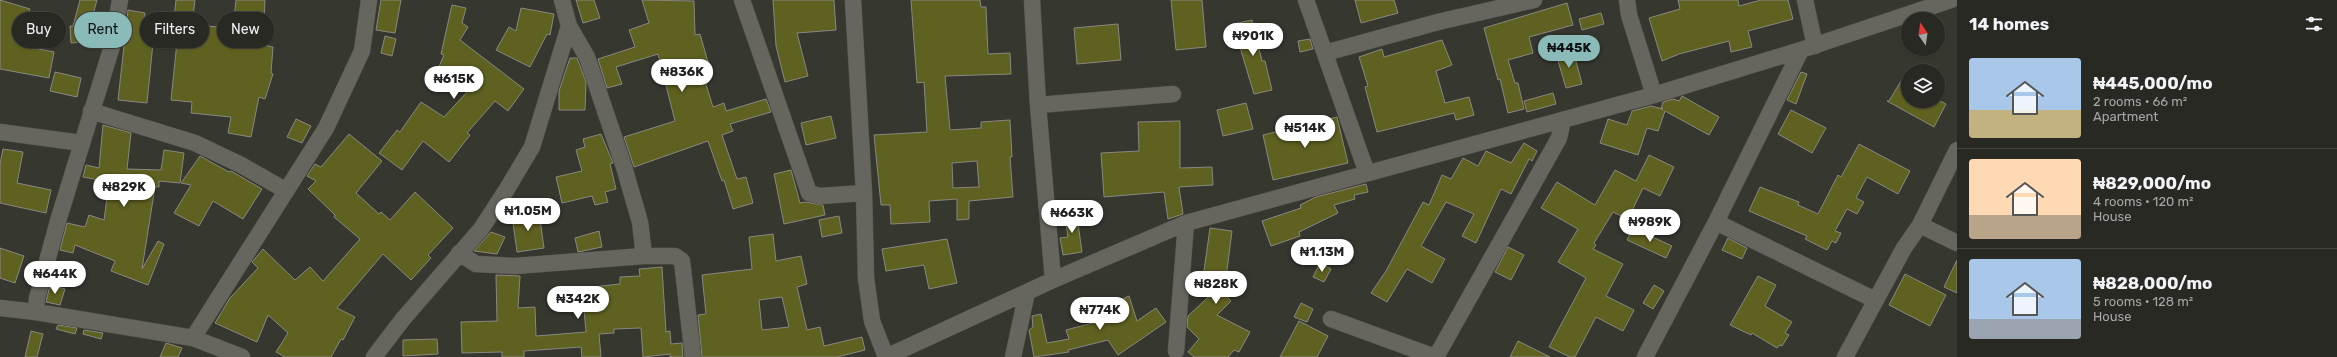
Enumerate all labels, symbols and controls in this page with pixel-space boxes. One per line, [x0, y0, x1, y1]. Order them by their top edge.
chip: Buy [12, 12, 66, 48]
chip: Rent [74, 12, 132, 48]
chip: Filters [140, 12, 209, 48]
chip: New [217, 12, 274, 48]
north arrow [1901, 12, 1945, 56]
map controls [1901, 12, 1945, 108]
icon: filters [2303, 13, 2325, 35]
text: 14 homes [1969, 14, 2049, 34]
pin: ₦901K [1225, 23, 1281, 57]
text: ₦901K [1232, 28, 1274, 43]
pin: ₦445K [1541, 35, 1597, 69]
text: ₦445K [1547, 40, 1591, 55]
pin: ₦836K [654, 59, 710, 93]
text: ₦836K [660, 64, 704, 79]
button: layers [1901, 64, 1945, 108]
pin: ₦615K [426, 66, 482, 100]
text: ₦615K [433, 71, 475, 86]
text: ₦445,000/mo [2093, 73, 2213, 93]
icon: home [2001, 74, 2049, 122]
text: 2 rooms · 66 m² [2093, 94, 2187, 109]
text: Apartment [2093, 109, 2158, 124]
pin: ₦514K [1277, 115, 1333, 149]
text: ₦514K [1284, 120, 1326, 135]
text: ₦829,000/mo [2093, 173, 2211, 193]
pin: ₦829K [96, 174, 152, 208]
icon: home [2001, 175, 2049, 223]
text: ₦829K [102, 179, 146, 194]
text: 4 rooms · 120 m² [2093, 194, 2193, 209]
pin: ₦1.05M [495, 198, 561, 232]
pin: ₦663K [1044, 200, 1100, 234]
text: ₦1.05M [504, 203, 552, 218]
text: ₦663K [1050, 205, 1094, 220]
pin: ₦989K [1622, 209, 1678, 243]
text: House [2093, 209, 2131, 224]
text: ₦989K [1628, 214, 1672, 229]
pin: ₦1.13M [1289, 239, 1355, 273]
text: ₦1.13M [1300, 244, 1344, 259]
pin: ₦644K [27, 261, 83, 295]
text: ₦644K [33, 266, 77, 281]
pin: ₦828K [1188, 271, 1244, 305]
text: ₦828,000/mo [2093, 273, 2212, 293]
icon: home [2001, 275, 2049, 323]
text: ₦828K [1194, 276, 1238, 291]
pin: ₦342K [550, 286, 606, 320]
text: ₦342K [556, 291, 600, 306]
text: 5 rooms · 128 m² [2093, 294, 2193, 309]
pin: ₦774K [1072, 297, 1128, 331]
text: ₦774K [1079, 302, 1121, 317]
text: House [2093, 309, 2131, 324]

